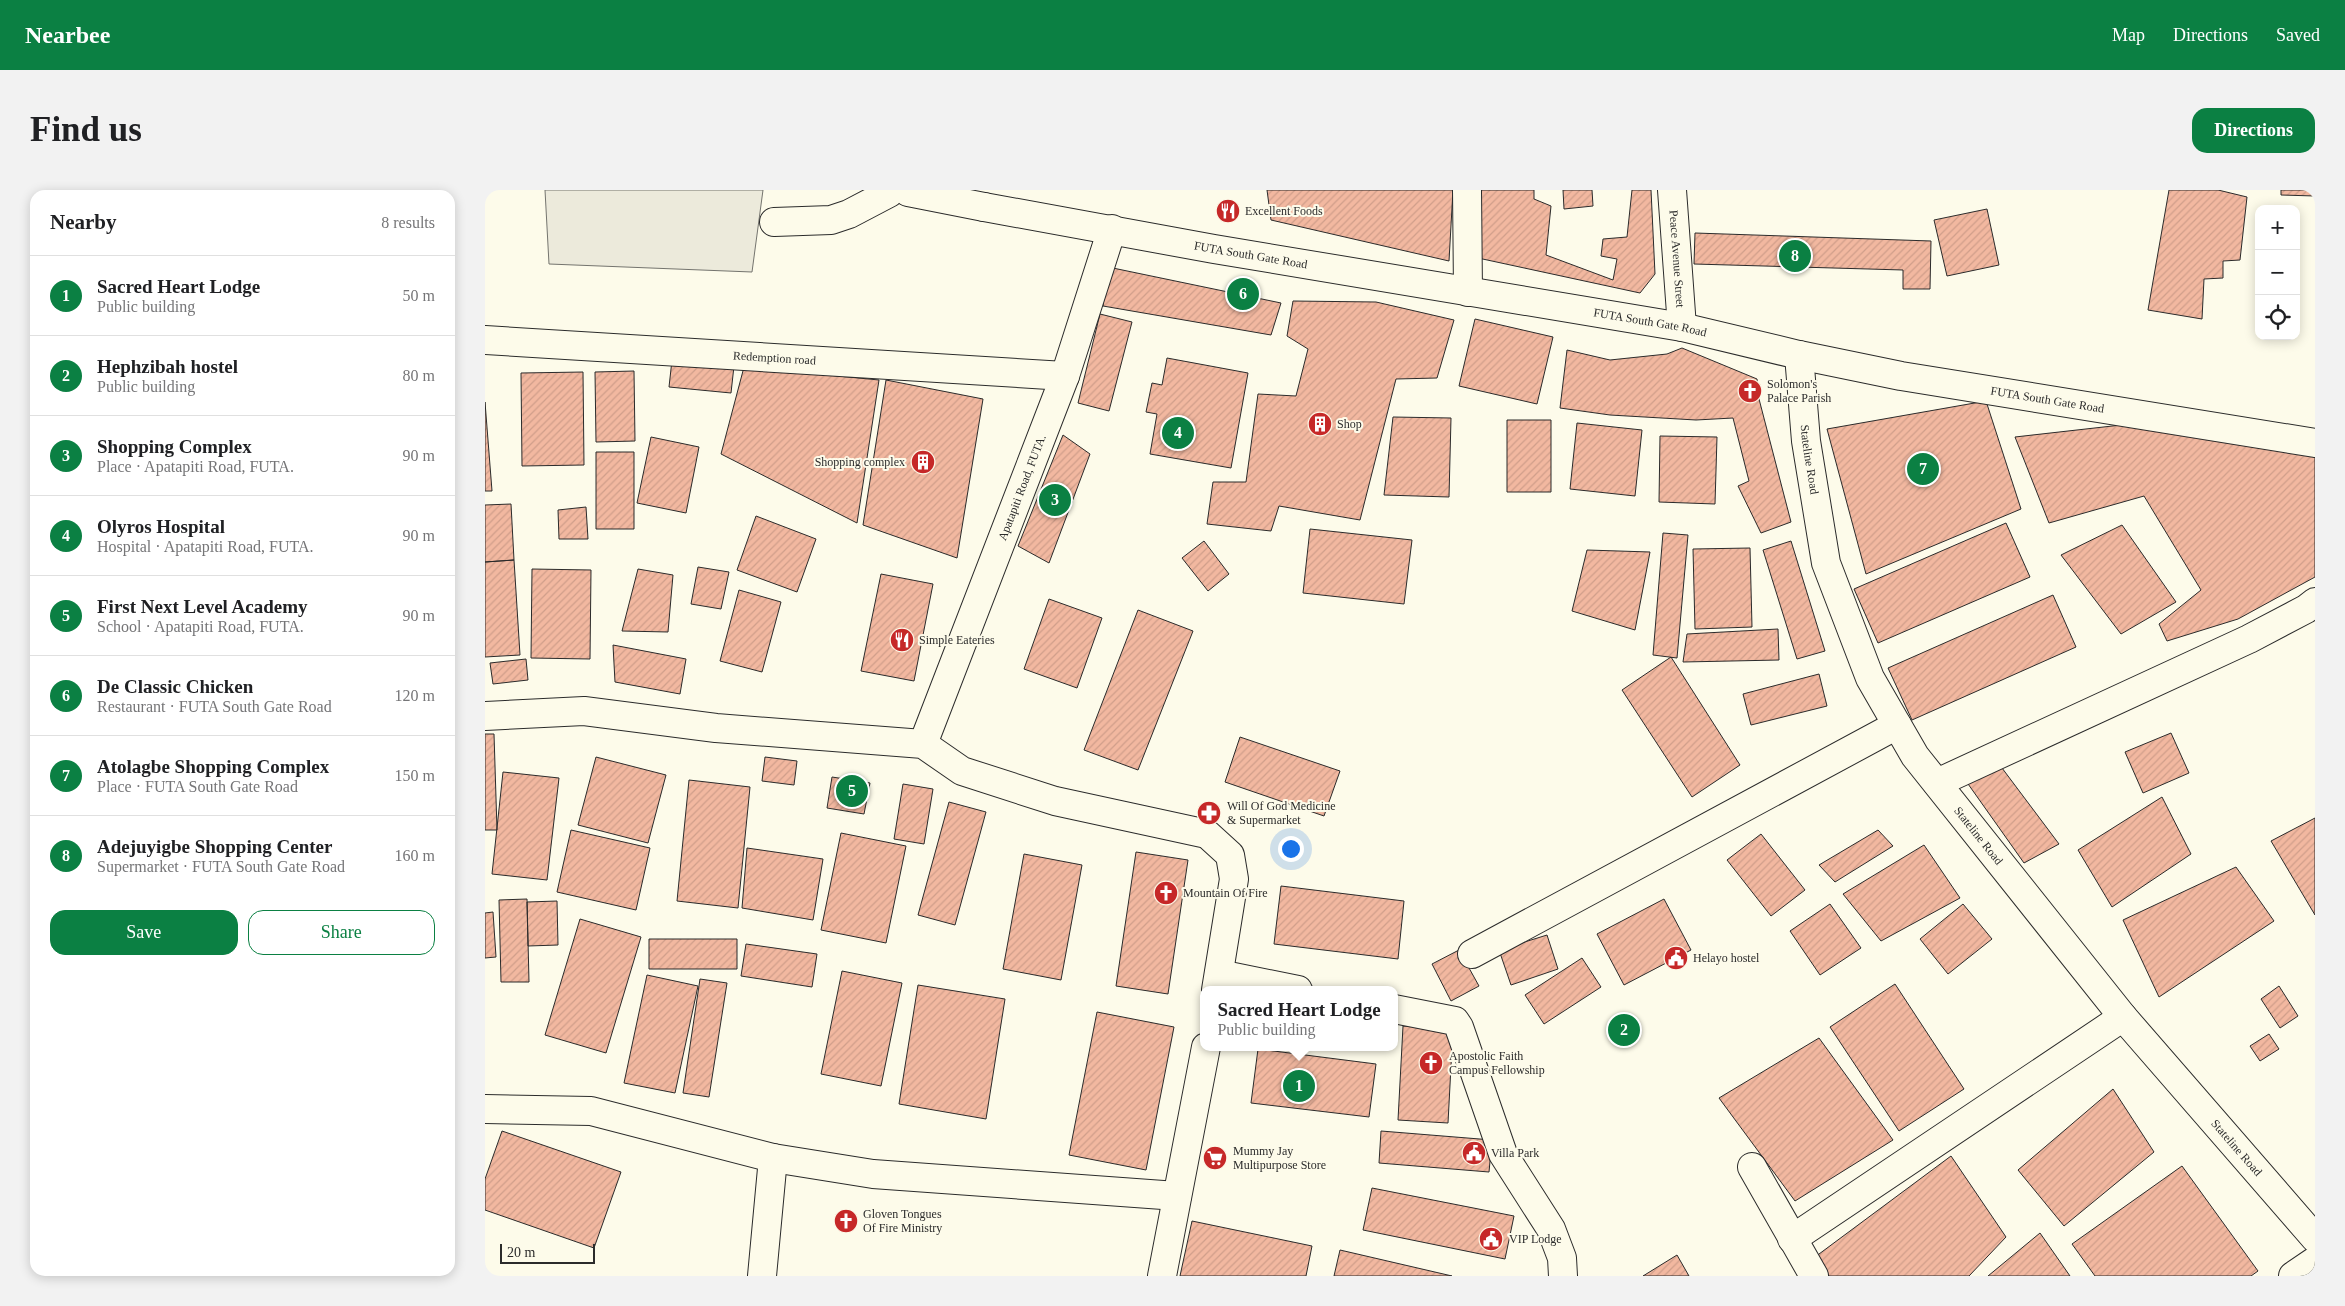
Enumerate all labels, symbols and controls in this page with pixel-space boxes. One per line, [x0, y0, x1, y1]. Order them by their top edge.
text: Nearbee [25, 22, 110, 48]
text: Map [2112, 25, 2145, 45]
text: Directions [2173, 25, 2248, 45]
text: Saved [2276, 25, 2320, 45]
button: Directions [2192, 108, 2315, 153]
text: Find us [30, 110, 142, 149]
restaurant icon: Excellent Foods [1215, 198, 1241, 224]
place label: Excellent Foods [1245, 204, 1323, 218]
map controls [2255, 205, 2300, 340]
button: + [2255, 205, 2300, 250]
text: Nearby [50, 210, 117, 234]
street label: Peace Avenue Street [1666, 210, 1688, 309]
text: 8 results [381, 214, 435, 231]
pin: 8 [1779, 237, 1811, 275]
street label: FUTA South Gate Road [1193, 238, 1308, 271]
button: − [2255, 250, 2300, 295]
pin: 6 [1227, 275, 1259, 313]
text: Sacred Heart Lodge [97, 276, 260, 297]
text: 1 [62, 287, 70, 304]
text: 50 m [403, 287, 435, 304]
button: locate [2255, 295, 2300, 340]
text: Public building [97, 298, 195, 315]
street label: FUTA South Gate Road [1592, 305, 1708, 340]
street label: Redemption road [733, 348, 816, 368]
text: Hephzibah hostel [97, 356, 238, 377]
text: 2 [62, 367, 70, 384]
text: 80 m [403, 367, 435, 384]
place label: Solomon's Palace Parish [1767, 377, 1831, 405]
text: Public building [97, 378, 195, 395]
church icon: Solomon's Palace Parish [1737, 378, 1763, 404]
street label: FUTA South Gate Road [1990, 384, 2105, 416]
building icon: Shop [1307, 411, 1333, 437]
pin: 4 [1162, 414, 1194, 452]
place label: Shop [1337, 417, 1362, 431]
street label: Stateline Road [1798, 424, 1822, 495]
street label: Apatapiti Road, FUTA. [995, 432, 1049, 542]
text: Shopping Complex [97, 436, 252, 457]
text: 3 [62, 447, 70, 464]
text: 90 m [403, 447, 435, 464]
building icon: Shopping complex [910, 449, 936, 475]
pin: 7 [1907, 450, 1939, 488]
place label: Shopping complex [815, 455, 905, 469]
text: Place · Apatapiti Road, FUTA. [97, 458, 294, 475]
pin: 3 [1039, 481, 1071, 519]
text: Olyros Hospital [97, 516, 225, 537]
text: 4 [62, 527, 70, 544]
text: 90 m [403, 527, 435, 544]
text: Hospital · Apatapiti Road, FUTA. [97, 538, 313, 555]
text: First Next Level Academy [97, 596, 308, 617]
text: 5 [62, 607, 70, 624]
text: 90 m [403, 607, 435, 624]
text: School · Apatapiti Road, FUTA. [97, 618, 304, 635]
restaurant icon: Simple Eateries [889, 627, 915, 653]
place label: Simple Eateries [919, 633, 995, 647]
text: De Classic Chicken [97, 676, 253, 697]
text: 6 [62, 687, 70, 704]
text: 120 m [395, 687, 435, 704]
text: Restaurant · FUTA South Gate Road [97, 698, 332, 715]
text: Atolagbe Shopping Complex [97, 756, 329, 777]
text: 7 [62, 767, 70, 784]
text: 150 m [395, 767, 435, 784]
pin: 5 [836, 772, 868, 810]
text: Place · FUTA South Gate Road [97, 778, 298, 795]
place label: Will Of God Medicine & Supermarket [1227, 799, 1336, 827]
pharmacy icon: Will Of God Medicine & Supermarket [1196, 800, 1222, 826]
street label: Stateline Road [1951, 804, 2006, 868]
text: Adejuyigbe Shopping Center [97, 836, 332, 857]
your location [1278, 836, 1304, 862]
text: 8 [62, 847, 70, 864]
text: 160 m [395, 847, 435, 864]
text: Supermarket · FUTA South Gate Road [97, 858, 345, 875]
church icon: Mountain Of Fire [1153, 880, 1179, 906]
place label: Mountain Of Fire [1183, 886, 1268, 900]
button: Save [50, 910, 238, 955]
button: Share [248, 910, 435, 955]
public building icon: Helayo hostel [1663, 945, 1689, 971]
place label: Helayo hostel [1693, 951, 1760, 965]
popup [1200, 986, 1398, 1051]
text: Sacred Heart Lodge [1217, 999, 1381, 1020]
pin: 2 [1608, 1011, 1640, 1049]
text: Public building [1217, 1021, 1316, 1038]
place label: Apostolic Faith Campus Fellowship [1449, 1049, 1545, 1077]
church icon: Apostolic Faith Campus Fellowship [1418, 1050, 1444, 1076]
pin: 1 [1283, 1067, 1315, 1105]
street label: Stateline Road [2208, 1117, 2265, 1179]
public building icon: Villa Park [1461, 1140, 1487, 1166]
place label: Mummy Jay Multipurpose Store [1233, 1144, 1326, 1172]
supermarket icon: Mummy Jay Multipurpose Store [1202, 1145, 1228, 1171]
place label: Villa Park [1491, 1146, 1539, 1160]
place label: Gloven Tongues Of Fire Ministry [863, 1207, 942, 1235]
church icon: Gloven Tongues Of Fire Ministry [833, 1208, 859, 1234]
public building icon: VIP Lodge [1478, 1226, 1504, 1252]
place label: VIP Lodge [1509, 1232, 1562, 1246]
scale bar [500, 1241, 595, 1264]
text: 20 m [507, 1245, 535, 1260]

